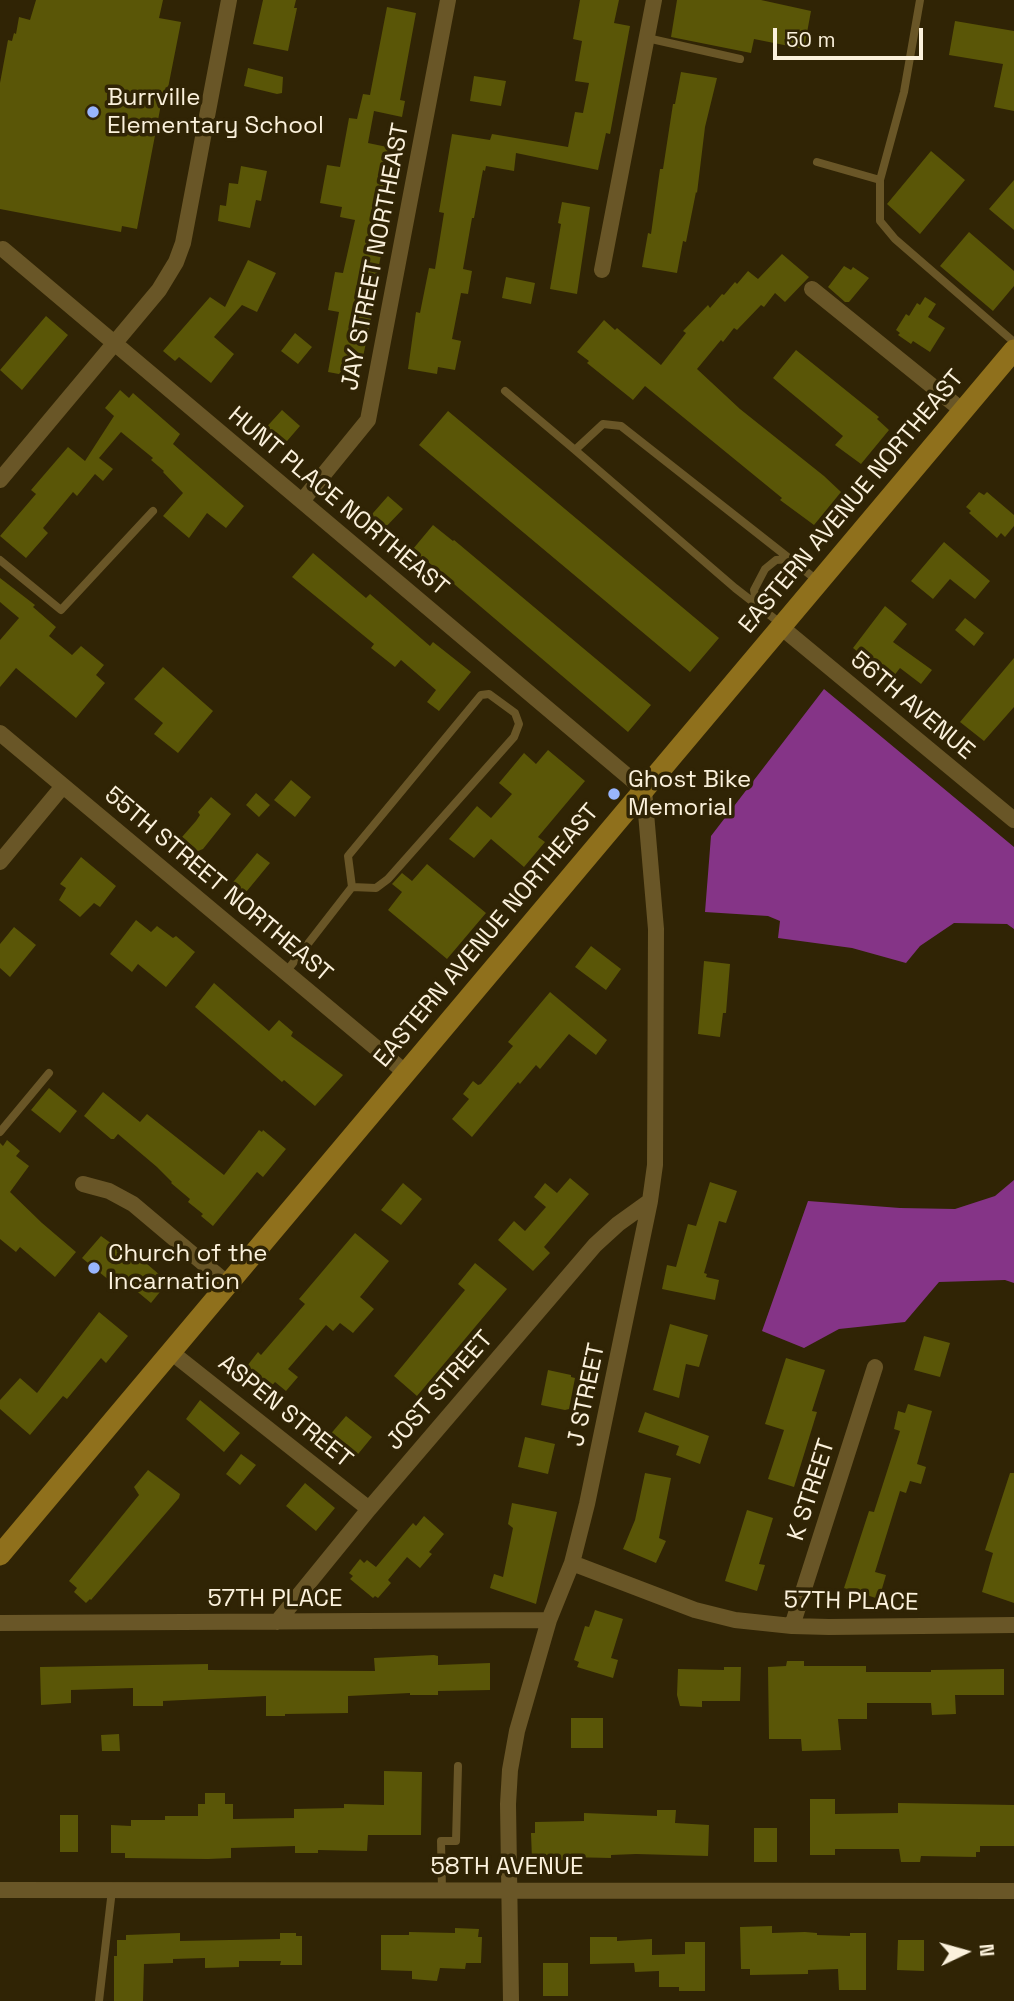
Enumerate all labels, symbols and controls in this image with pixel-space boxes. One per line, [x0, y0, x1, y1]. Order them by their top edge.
scale bar [776, 14, 926, 58]
text: 50 m [786, 26, 836, 53]
place label: Burrville Elementary School [107, 84, 324, 140]
marker: Burrville Elementary School [85, 104, 101, 120]
street label: JAY STREET NORTHEAST [336, 121, 416, 393]
street label: EASTERN AVENUE NORTHEAST [733, 365, 971, 639]
street label: HUNT PLACE NORTHEAST [222, 401, 454, 603]
street label: 56TH AVENUE [844, 646, 980, 766]
place label: Ghost Bike Memorial [628, 766, 751, 822]
street label: 55TH STREET NORTHEAST [98, 781, 338, 989]
marker: Ghost Bike Memorial [606, 786, 622, 802]
street label: EASTERN AVENUE NORTHEAST [368, 799, 606, 1073]
place label: Church of the Incarnation [108, 1240, 268, 1296]
marker: Church of the Incarnation [86, 1260, 102, 1276]
street label: JOST STREET [380, 1325, 500, 1457]
street label: J STREET [562, 1341, 612, 1449]
street label: ASPEN STREET [212, 1349, 358, 1475]
street label: K STREET [782, 1436, 842, 1544]
street label: 57TH PLACE [208, 1585, 342, 1613]
street label: 57TH PLACE [783, 1586, 919, 1618]
street label: 58TH AVENUE [430, 1853, 584, 1881]
north arrow [930, 1917, 1000, 1987]
text: N [973, 1943, 999, 1958]

